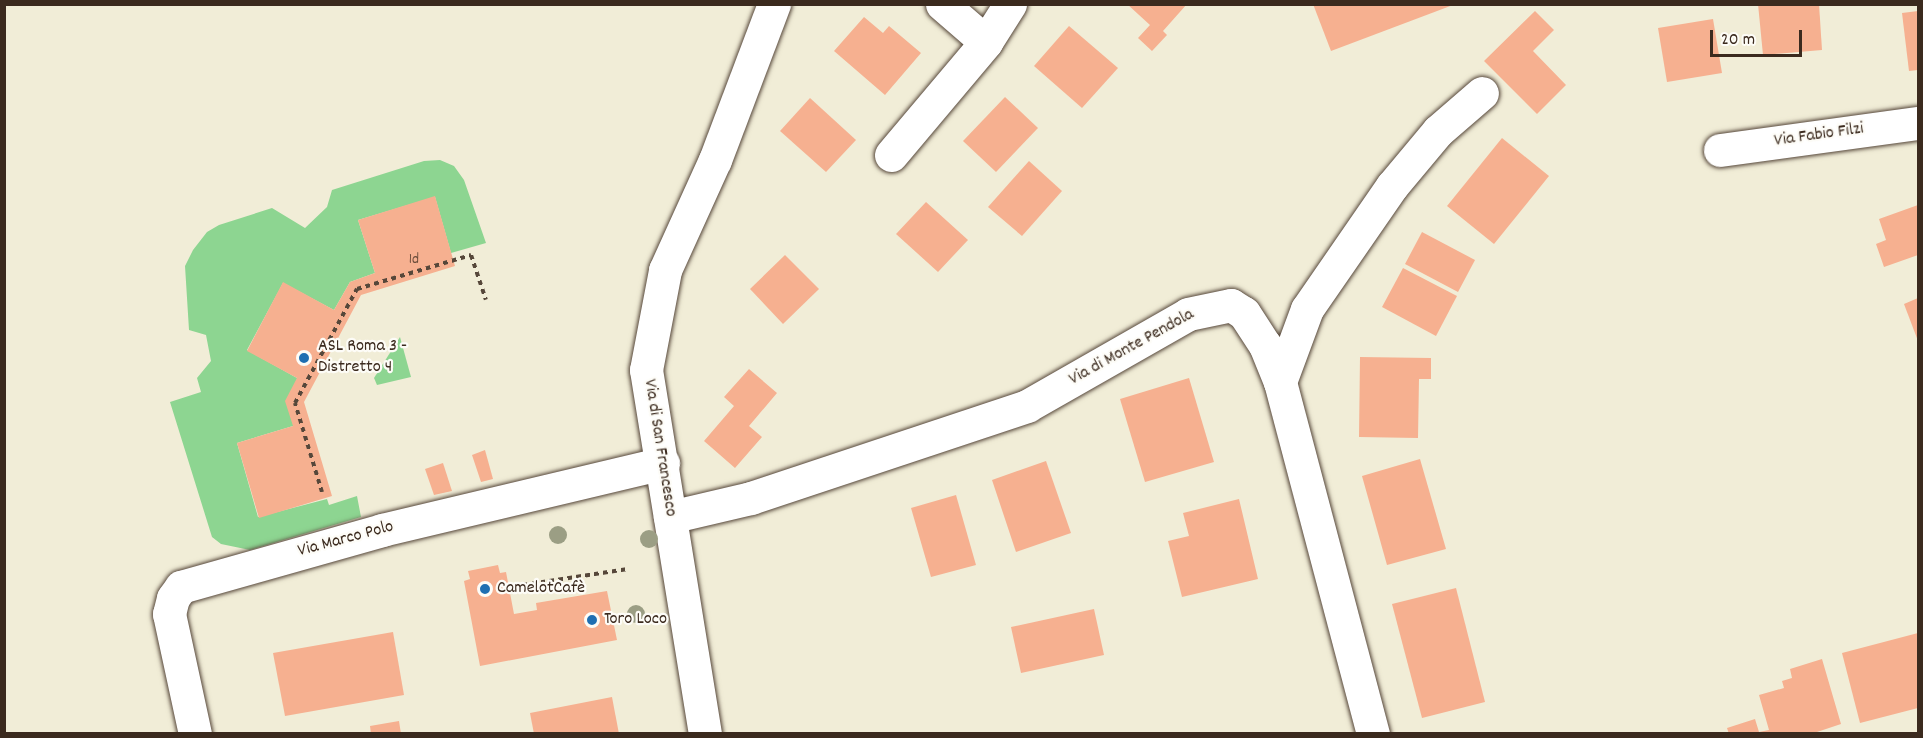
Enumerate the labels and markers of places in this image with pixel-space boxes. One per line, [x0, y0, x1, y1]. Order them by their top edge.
place label: ASL Roma 3 - Distretto 4 [318, 337, 407, 380]
marker: ASL Roma 3 - Distretto 4 [295, 349, 313, 367]
place label: CamelotCafè [497, 578, 585, 600]
marker: CamelotCafè [478, 582, 492, 596]
place label: Toro Loco [604, 609, 667, 631]
marker: Toro Loco [585, 613, 599, 627]

